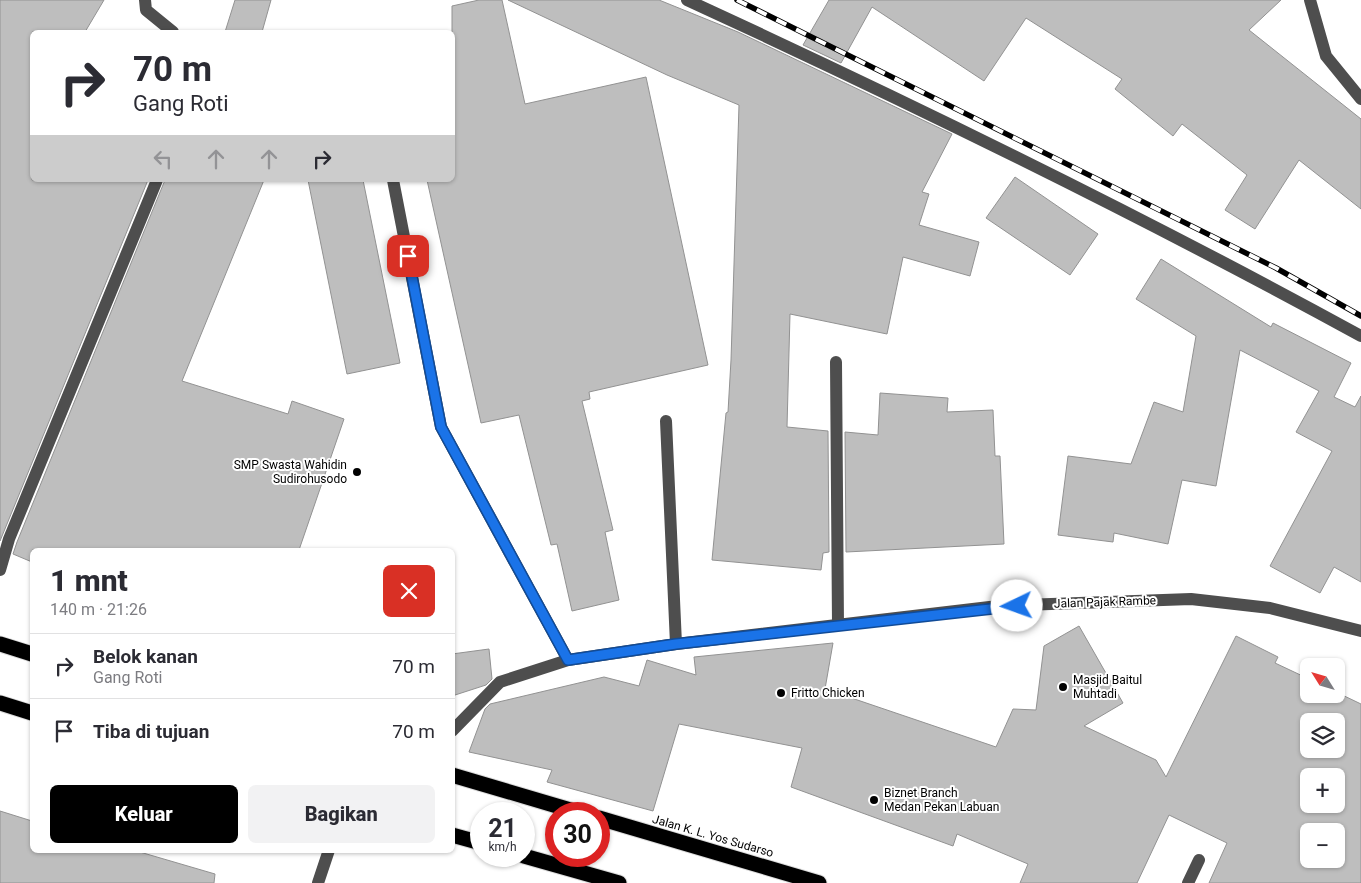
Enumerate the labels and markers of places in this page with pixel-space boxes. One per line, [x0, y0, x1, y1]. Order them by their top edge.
pin [387, 235, 429, 277]
place label: SMP Swasta Wahidin Sudirohusodo [234, 458, 347, 486]
marker: SMP Swasta Wahidin Sudirohusodo [351, 466, 363, 478]
place label: Masjid Baitul Muhtadi [1073, 673, 1142, 701]
marker: Masjid Baitul Muhtadi [1057, 681, 1069, 693]
place label: Fritto Chicken [791, 686, 865, 700]
marker: Fritto Chicken [775, 687, 787, 699]
place label: Biznet Branch Medan Pekan Labuan [884, 786, 999, 814]
marker: Biznet Branch Medan Pekan Labuan [868, 794, 880, 806]

